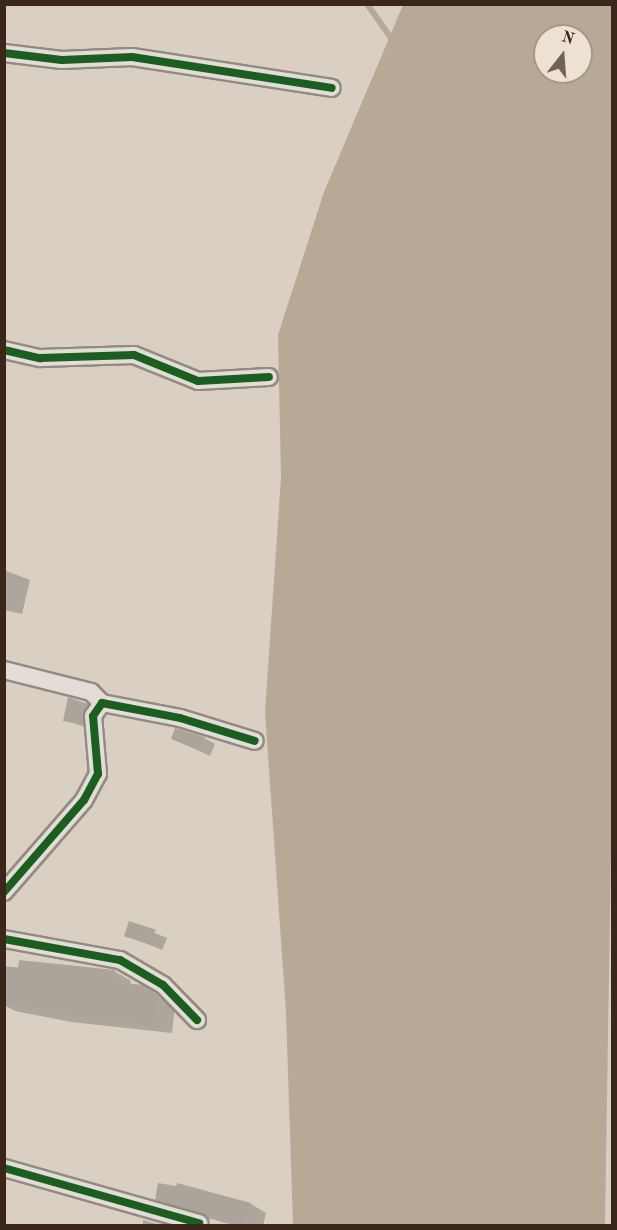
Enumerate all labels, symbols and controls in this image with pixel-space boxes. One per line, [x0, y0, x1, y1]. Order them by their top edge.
north arrow [533, 24, 593, 84]
text: N [559, 29, 576, 48]

